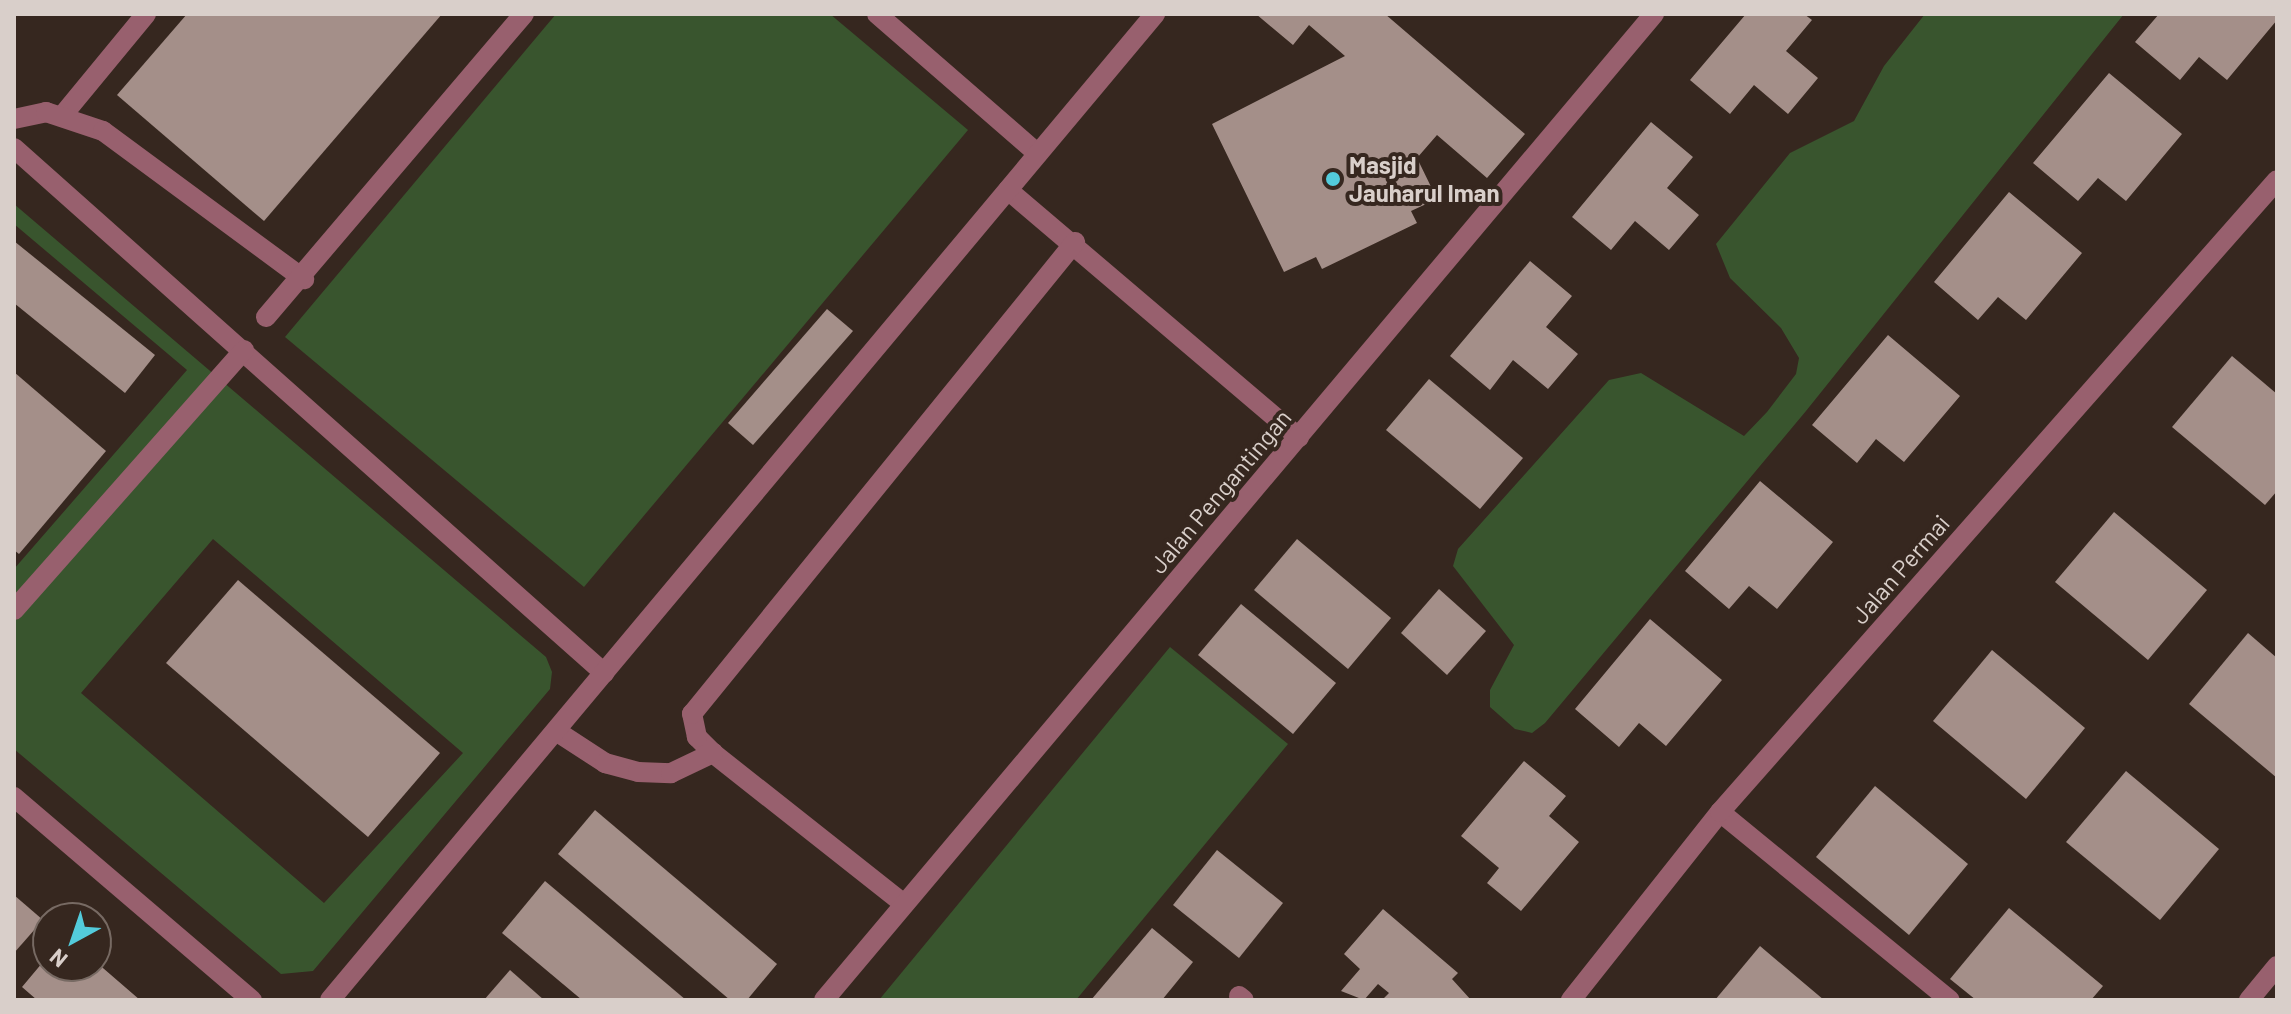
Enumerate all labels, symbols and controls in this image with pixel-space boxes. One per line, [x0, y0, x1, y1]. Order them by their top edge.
place label: Masjid Jauharul Iman [1349, 151, 1500, 207]
marker: Masjid Jauharul Iman [1324, 170, 1342, 188]
street label: Jalan Pengantingan [1143, 403, 1297, 579]
street label: Jalan Permai [1845, 509, 1955, 629]
north arrow [32, 902, 112, 982]
text: N [44, 944, 72, 974]

